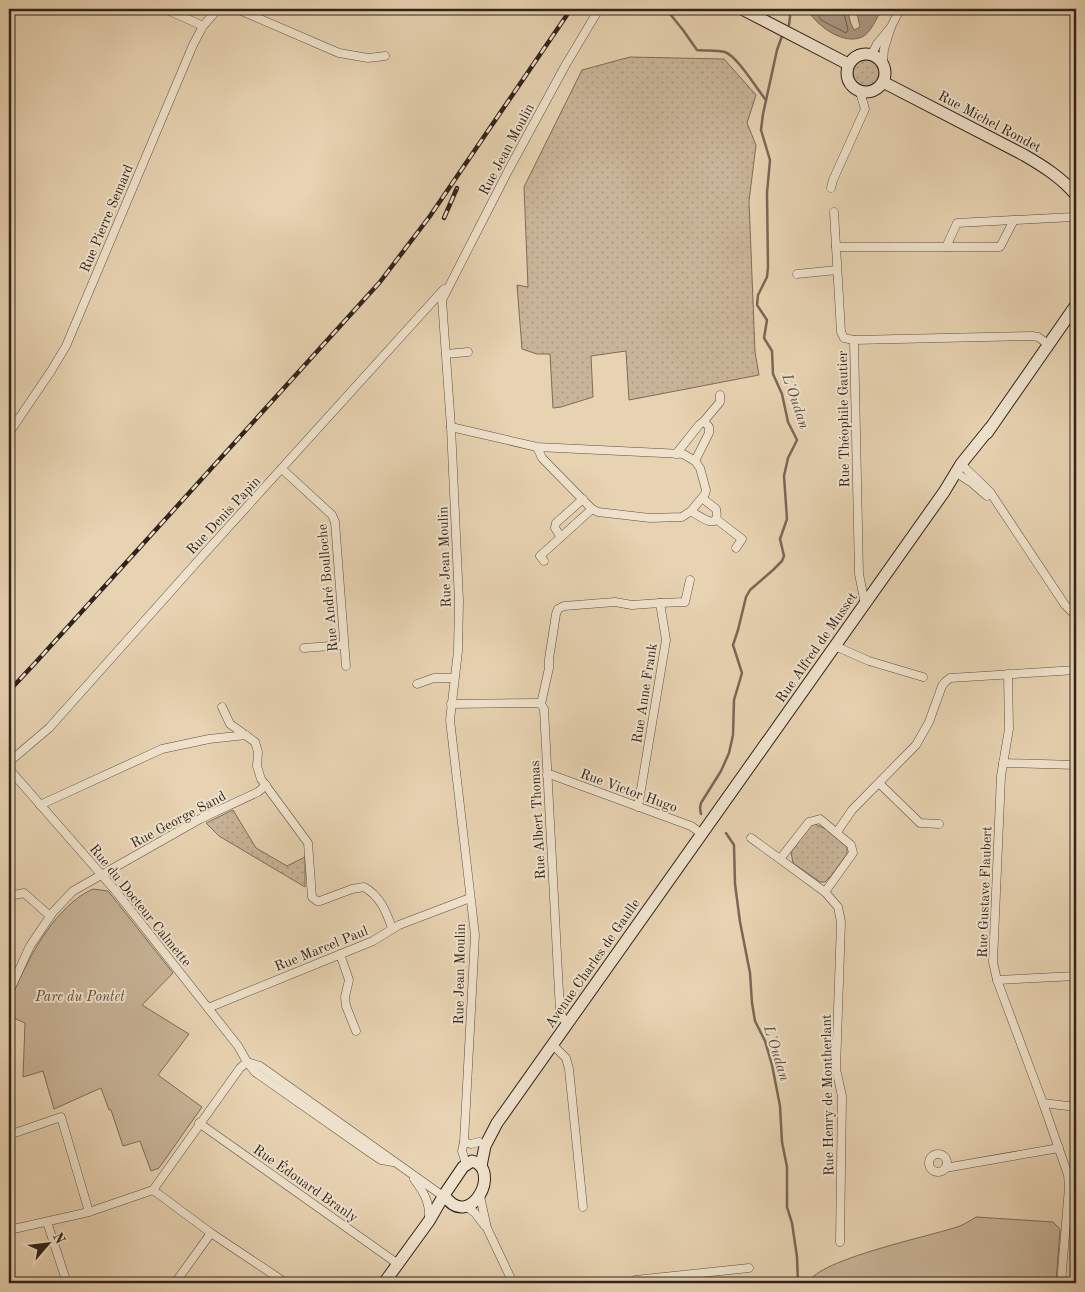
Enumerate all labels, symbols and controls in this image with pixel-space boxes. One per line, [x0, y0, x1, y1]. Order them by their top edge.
street label: Rue Michel Rondet [936, 89, 1043, 155]
street label: Rue Jean Moulin [477, 101, 537, 198]
street label: Rue Pierre Semard [78, 162, 136, 274]
street label: Rue Théophile Gautier [836, 350, 852, 488]
water label: L'Oudan [778, 371, 811, 432]
street label: Rue Denis Papin [184, 474, 264, 557]
street label: Rue Jean Moulin [436, 506, 454, 608]
street label: Rue André Boulloche [315, 523, 341, 652]
street label: Rue Alfred de Musset [774, 590, 860, 705]
street label: Rue Anne Frank [630, 642, 660, 744]
street label: Rue Albert Thomas [528, 760, 548, 880]
street label: Rue Victor Hugo [578, 767, 679, 815]
street label: Rue George Sand [129, 789, 228, 851]
street label: Rue Gustave Flaubert [976, 826, 994, 958]
street label: Rue du Docteur Calmette [87, 842, 194, 969]
street label: Avenue Charles de Gaulle [543, 896, 643, 1031]
street label: Rue Jean Moulin [452, 923, 468, 1025]
street label: Rue Marcel Paul [273, 924, 370, 974]
park label: Parc du Pontet [34, 990, 125, 1004]
street label: Rue Henry de Montherlant [820, 1014, 836, 1176]
water label: L'Oudan [760, 1023, 791, 1084]
street label: Rue Édouard Branly [251, 1140, 363, 1226]
north arrow [22, 1220, 72, 1270]
text: N [50, 1230, 67, 1247]

